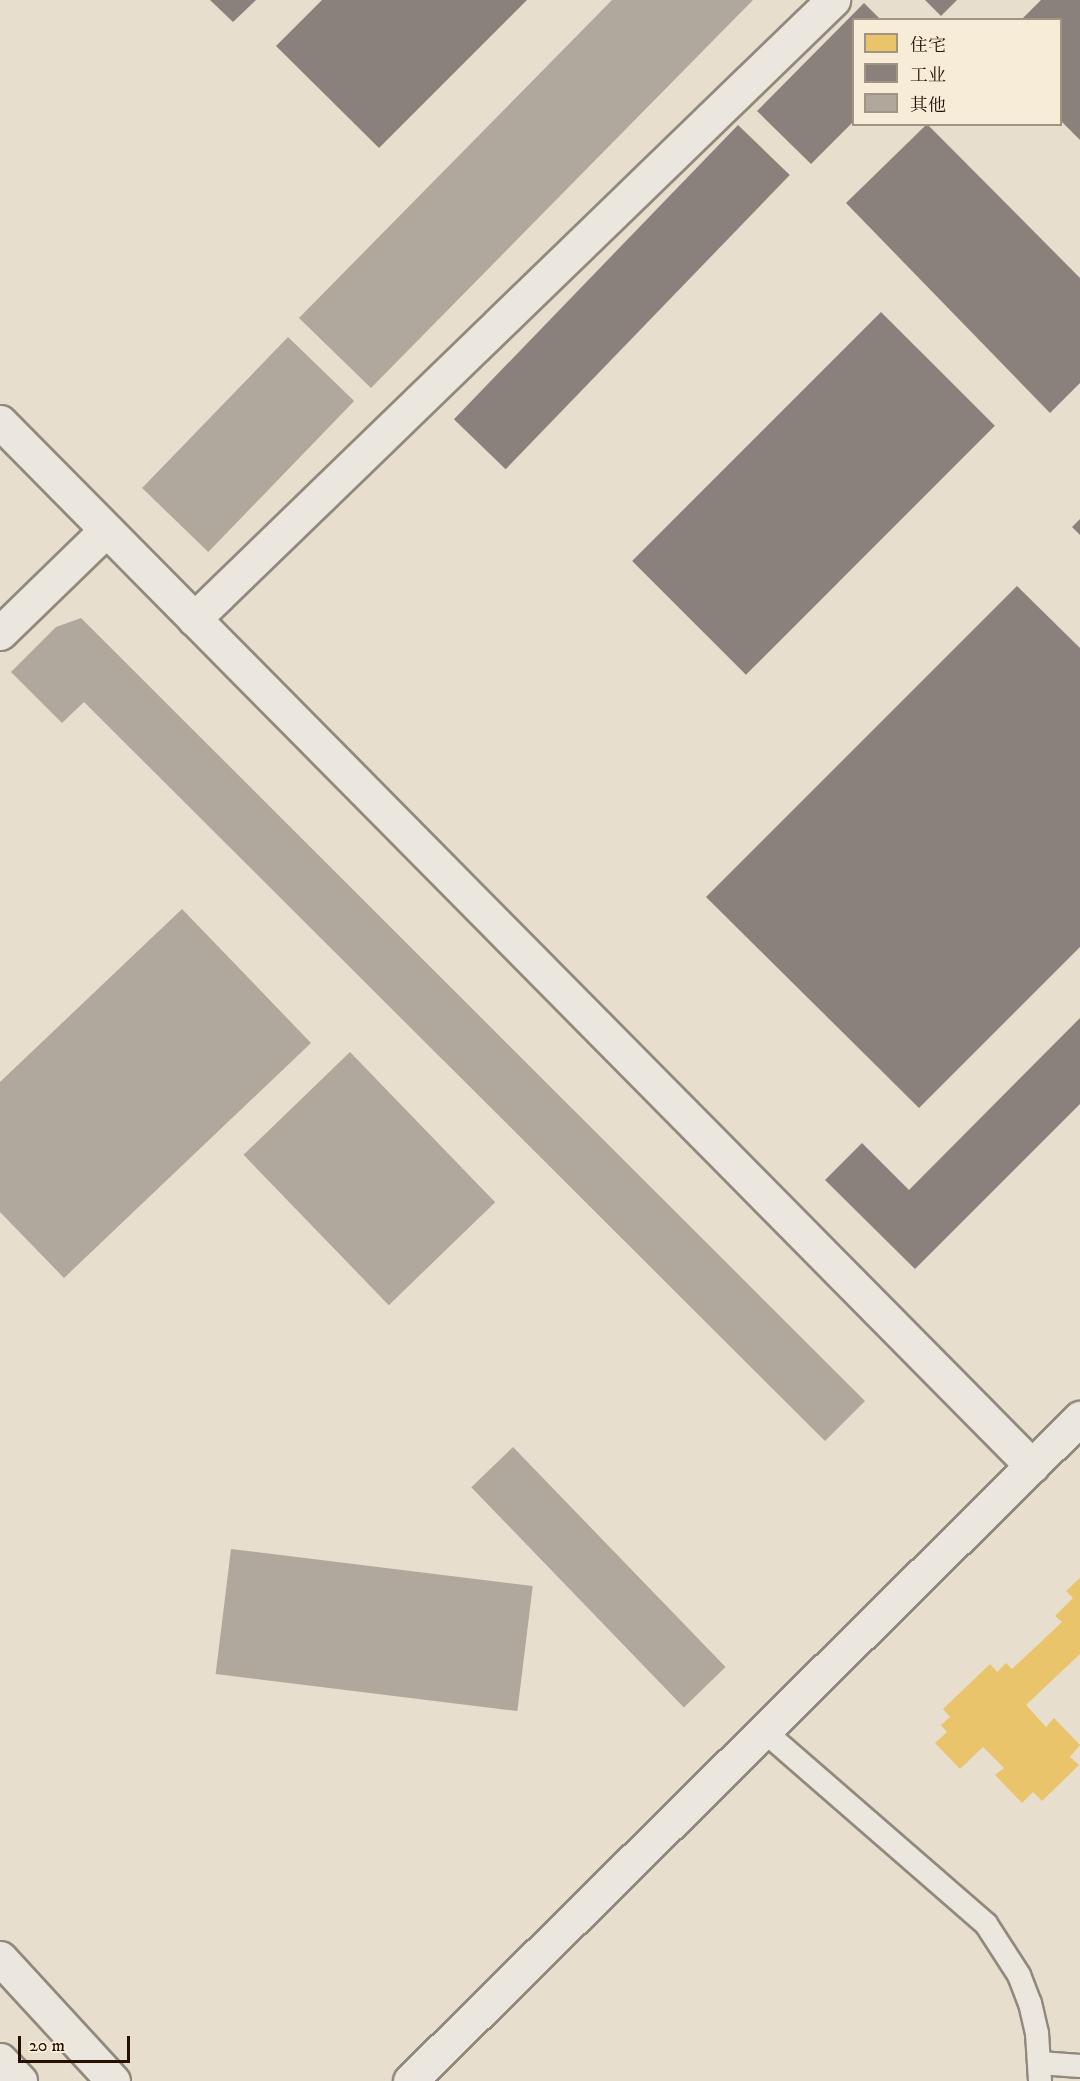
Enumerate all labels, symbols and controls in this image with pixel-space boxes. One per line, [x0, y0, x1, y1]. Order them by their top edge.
legend [852, 18, 1062, 126]
text: 住宅 [910, 35, 946, 57]
text: 工业 [910, 65, 946, 87]
text: 其他 [910, 95, 946, 117]
scale bar [21, 2024, 134, 2062]
text: 20 m [29, 2035, 65, 2057]

